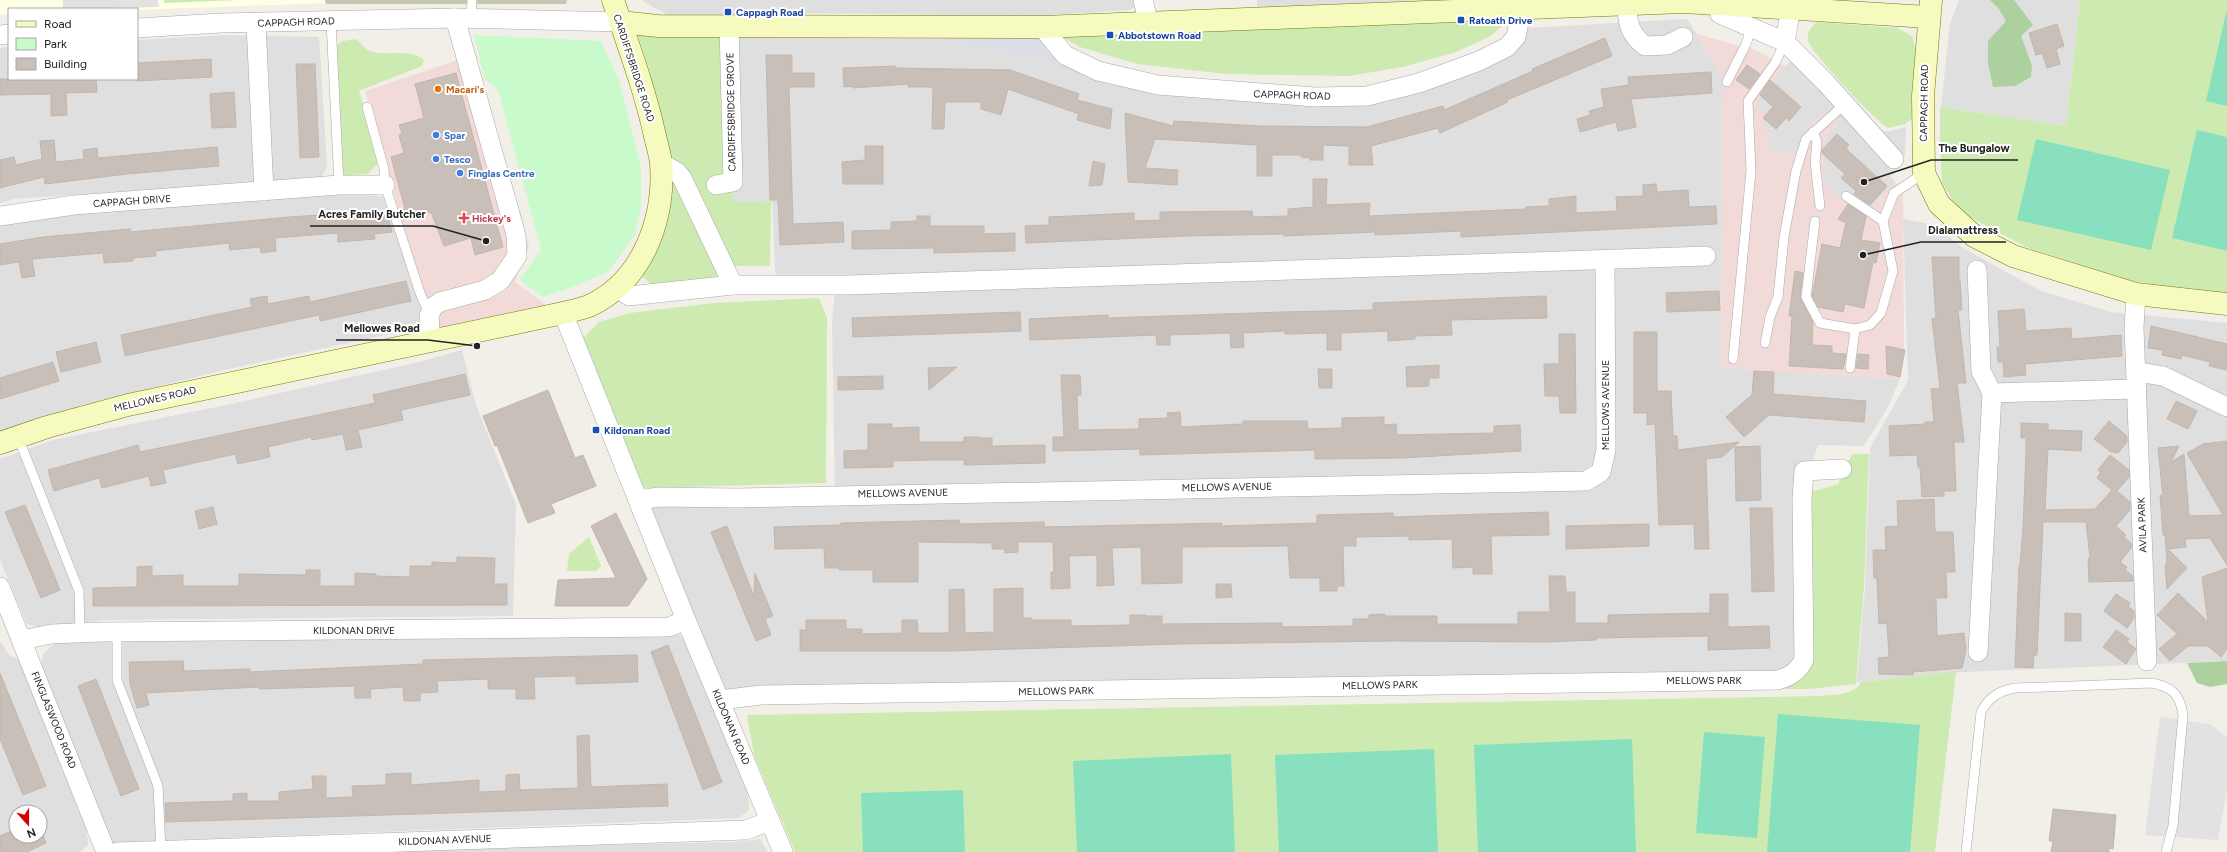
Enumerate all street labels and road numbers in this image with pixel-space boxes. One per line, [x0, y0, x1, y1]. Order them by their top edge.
street label: CARDIFFSBRIDGE ROAD [610, 13, 658, 124]
street label: CAPPAGH ROAD [257, 14, 335, 30]
street label: CARDIFFSBRIDGE GROVE [723, 52, 739, 172]
street label: CAPPAGH ROAD [1917, 64, 1931, 142]
street label: CAPPAGH ROAD [1253, 87, 1331, 103]
street label: CAPPAGH DRIVE [92, 192, 172, 210]
street label: MELLOWS AVENUE [1599, 360, 1612, 450]
street label: MELLOWES ROAD [113, 383, 198, 415]
street label: MELLOWS AVENUE [1182, 480, 1272, 494]
street label: MELLOWS AVENUE [858, 486, 948, 500]
street label: AVILA PARK [2135, 496, 2149, 553]
street label: KILDONAN DRIVE [313, 624, 395, 637]
street label: FINGLASWOOD ROAD [29, 669, 79, 771]
street label: MELLOWS PARK [1666, 674, 1743, 687]
street label: MELLOWS PARK [1342, 678, 1419, 692]
street label: MELLOWS PARK [1018, 684, 1095, 698]
street label: KILDONAN ROAD [709, 687, 753, 767]
street label: KILDONAN AVENUE [398, 832, 492, 848]

